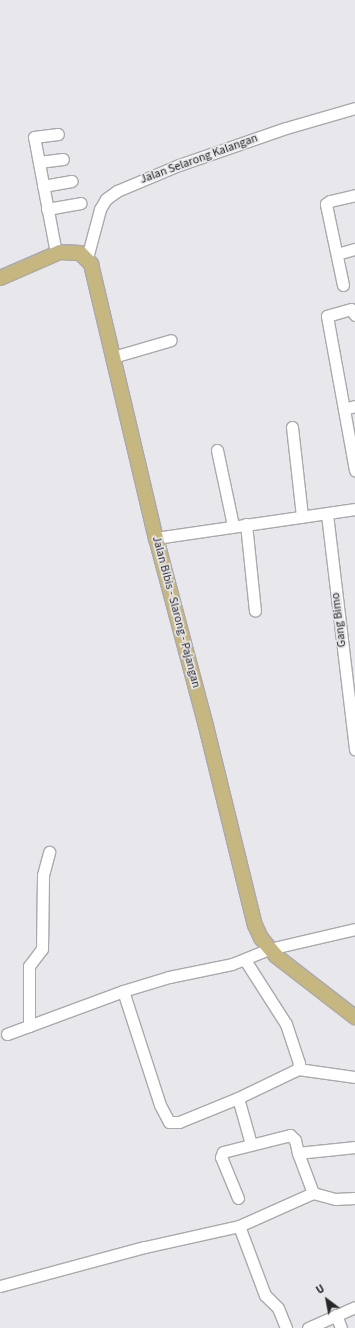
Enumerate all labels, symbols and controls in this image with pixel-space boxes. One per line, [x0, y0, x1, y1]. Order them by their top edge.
street label: Jalan Selarong Kalangan [138, 131, 260, 187]
street label: Jalan Bibis - Slarong - Pajangan [149, 535, 203, 689]
street label: Gang Bimo [329, 592, 349, 648]
north arrow [307, 1280, 347, 1320]
text: U [313, 1281, 327, 1298]

